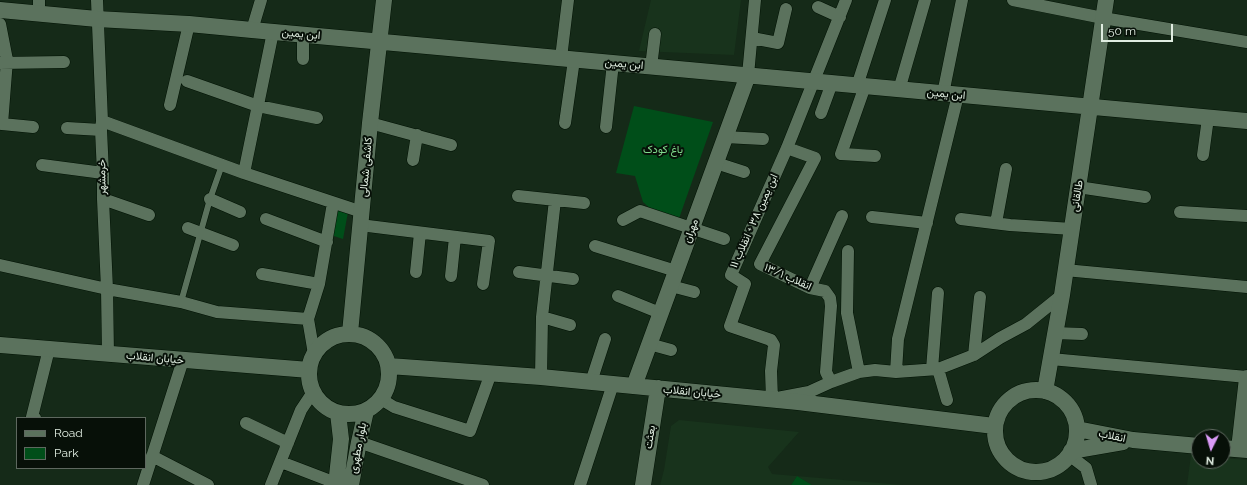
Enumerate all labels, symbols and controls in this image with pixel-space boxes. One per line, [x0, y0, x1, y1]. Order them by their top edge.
scale bar [1103, 16, 1175, 42]
text: 50 m [1108, 24, 1136, 38]
street label: ابن یمین [281, 26, 321, 42]
street label: ابن یمین [604, 56, 644, 72]
street label: ابن یمین [926, 86, 966, 102]
street label: کاشفی شمالی [357, 137, 375, 197]
park label: باغ کودک [643, 143, 683, 157]
street label: خرمشهر [95, 159, 109, 195]
street label: ابن یمین ۳۸ + انقلاب ۱۱ [727, 172, 781, 270]
street label: طالقانی [1068, 179, 1086, 213]
street label: مهران [681, 217, 701, 245]
street label: انقلاب ۱۳/۱ [762, 261, 814, 293]
street label: خیابان انقلاب [126, 349, 184, 367]
street label: خیابان انقلاب [663, 383, 721, 401]
legend [16, 417, 146, 469]
street label: بلوار مطهری [347, 421, 369, 475]
street label: بعثت [642, 424, 658, 450]
text: Road [54, 426, 83, 440]
street label: انقلاب [1097, 427, 1127, 445]
north arrow [1191, 429, 1231, 469]
text: Park [54, 446, 79, 460]
text: N [1205, 454, 1215, 467]

